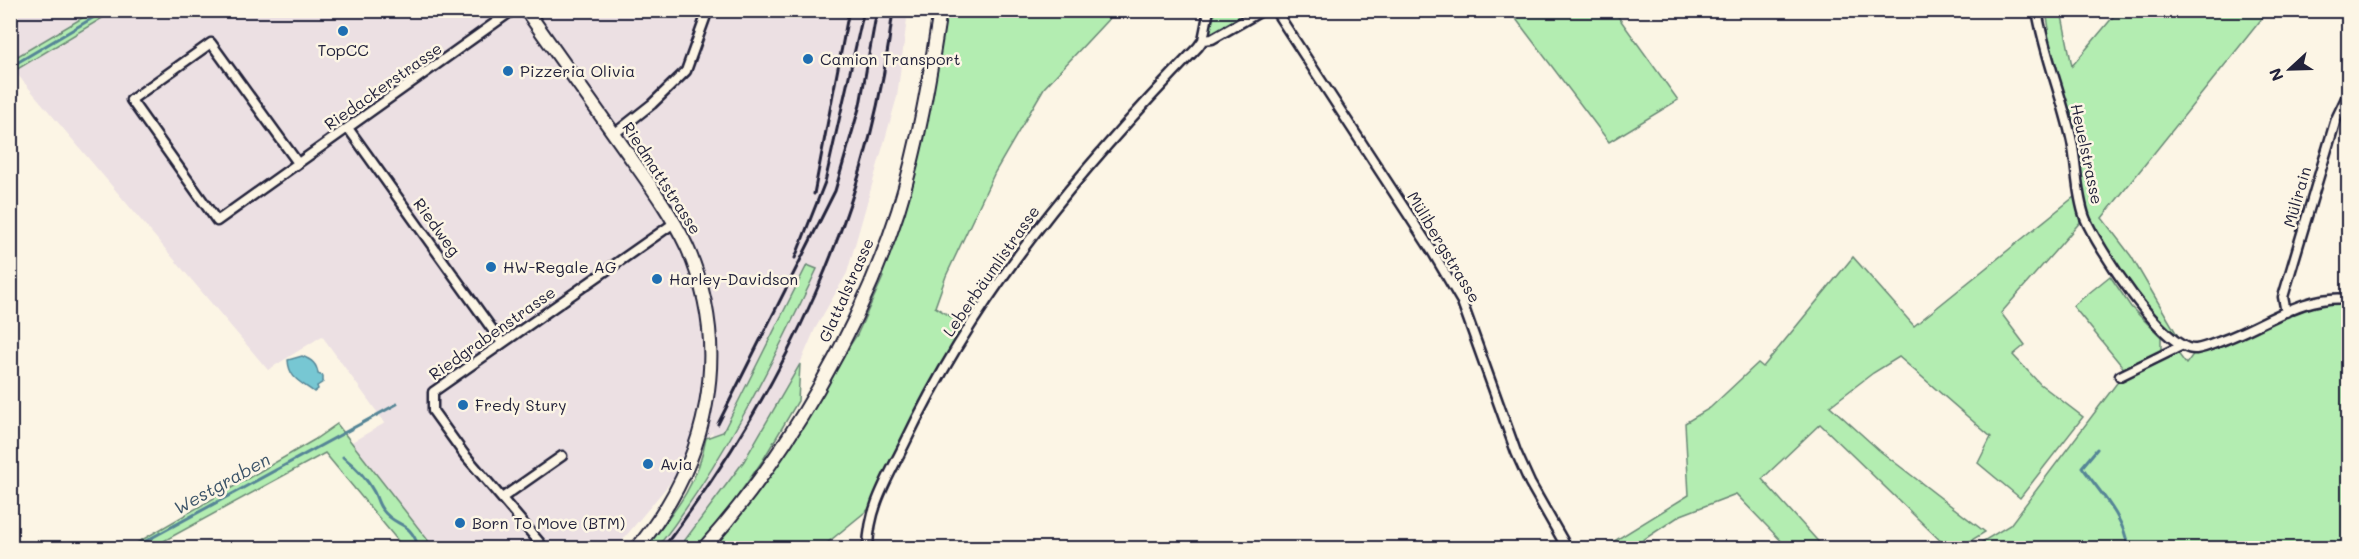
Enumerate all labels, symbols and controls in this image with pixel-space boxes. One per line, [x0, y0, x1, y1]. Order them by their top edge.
marker: TopCC [336, 24, 350, 38]
street label: Riedackerstrasse [320, 37, 446, 134]
place label: TopCC [317, 39, 369, 60]
north arrow [2260, 39, 2320, 99]
place label: Camion Transport [820, 48, 961, 69]
marker: Camion Transport [801, 52, 815, 66]
place label: Pizzeria Olivia [520, 60, 635, 81]
marker: Pizzeria Olivia [501, 64, 515, 78]
text: N [2264, 65, 2288, 84]
street label: Heuelstrasse [2067, 102, 2108, 206]
street label: Riedmattstrasse [618, 117, 707, 238]
street label: Mülirain [2278, 164, 2315, 230]
street label: Mülibergstrasse [1403, 187, 1486, 306]
street label: Riedweg [409, 194, 466, 260]
street label: Leberbäumlistrasse [937, 201, 1044, 340]
street label: Glattalstrasse [813, 234, 878, 345]
place label: HW-Regale AG [503, 256, 617, 277]
marker: HW-Regale AG [484, 260, 498, 274]
place label: Harley-Davidson [669, 268, 798, 289]
marker: Harley-Davidson [650, 272, 664, 286]
street label: Riedgrabenstrasse [424, 281, 559, 384]
place label: Fredy Stury [475, 394, 567, 415]
marker: Fredy Stury [456, 398, 470, 412]
water label: Westgraben [169, 447, 274, 520]
place label: Avia [660, 453, 693, 474]
marker: Avia [641, 457, 655, 471]
place label: Born To Move (BTM) [472, 512, 625, 533]
marker: Born To Move (BTM) [453, 516, 467, 530]

